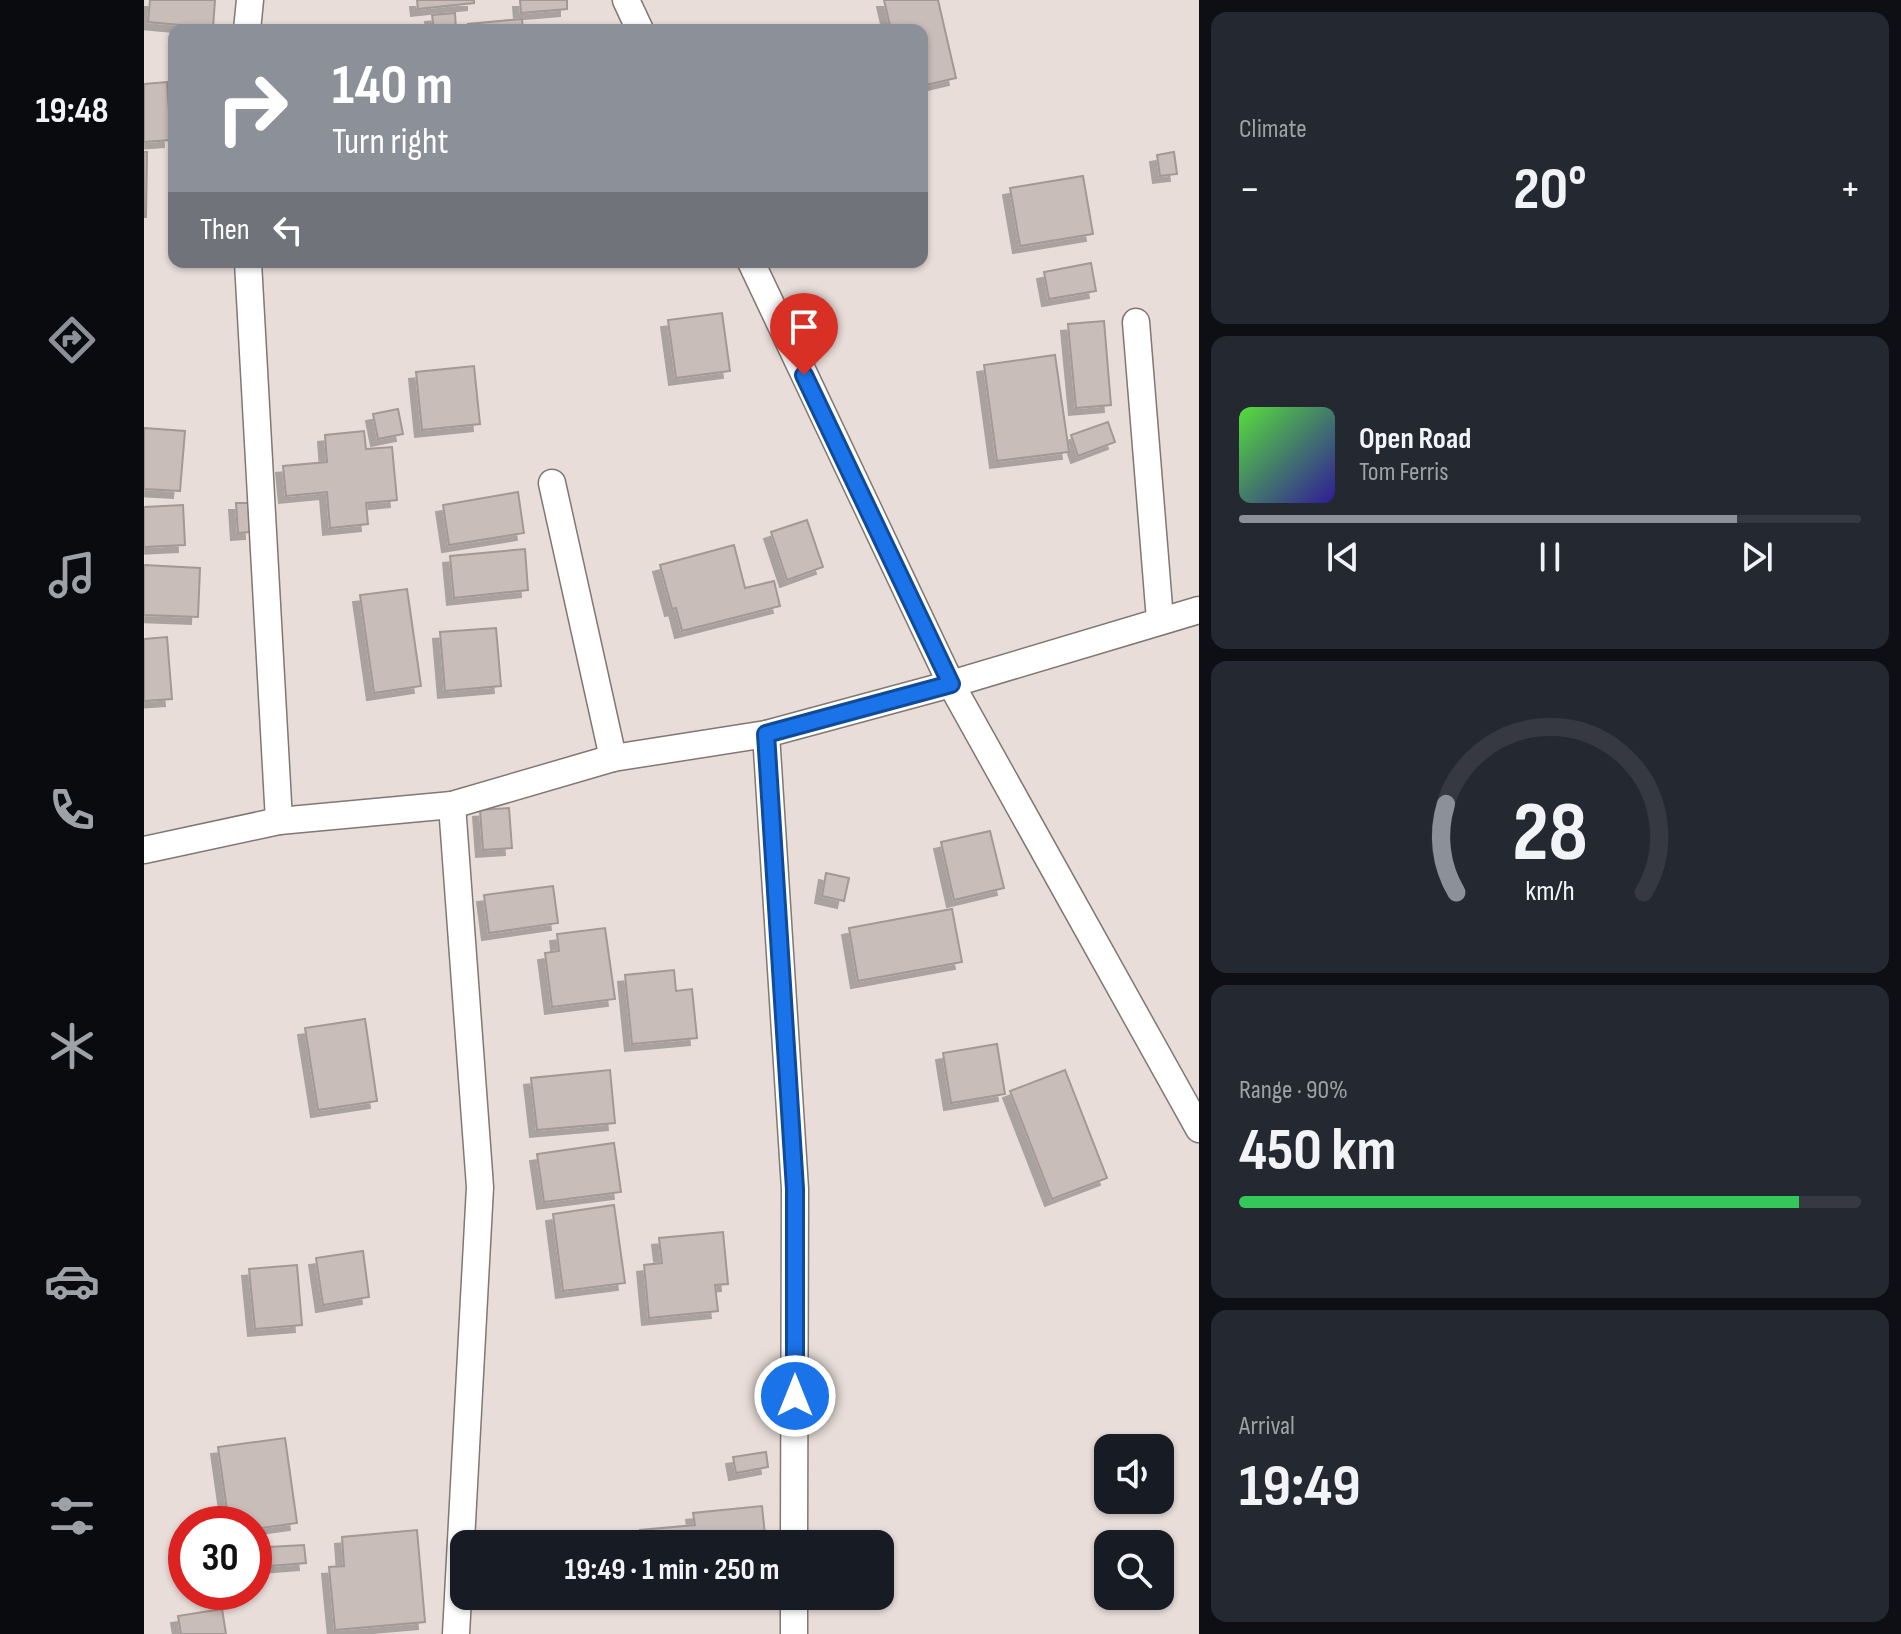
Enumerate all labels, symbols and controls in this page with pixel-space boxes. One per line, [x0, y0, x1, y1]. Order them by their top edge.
text: 140 m [332, 53, 453, 120]
icon: right [200, 56, 304, 160]
text: 19:48 [36, 90, 109, 133]
text: Climate [1239, 114, 1307, 145]
text: Turn right [332, 121, 449, 164]
text: 20° [1513, 154, 1587, 226]
text: − [1239, 163, 1261, 216]
text: + [1839, 163, 1861, 216]
icon: left [266, 208, 310, 252]
text: Then [200, 212, 250, 248]
pin [770, 293, 838, 375]
icon: arrive [782, 305, 826, 349]
icon: directions [44, 312, 100, 368]
text: Open Road [1359, 421, 1471, 457]
text: Tom Ferris [1359, 457, 1449, 488]
icon: previous [1321, 535, 1365, 579]
icon: pause [1528, 535, 1572, 579]
icon: next [1735, 535, 1779, 579]
icon: music [44, 547, 100, 603]
icon: phone [44, 782, 100, 838]
text: 28 [1512, 784, 1588, 884]
text: km/h [1525, 874, 1575, 909]
icon: climate [44, 1018, 100, 1074]
text: Range · 90% [1239, 1075, 1348, 1106]
text: 450 km [1239, 1115, 1396, 1187]
icon: car [44, 1253, 100, 1309]
position arrow [753, 1354, 837, 1438]
text: Arrival [1239, 1411, 1295, 1442]
map controls [1094, 1434, 1174, 1610]
button: sound [1094, 1434, 1174, 1514]
text: 19:49 [1239, 1451, 1361, 1523]
icon: filters [44, 1488, 100, 1544]
speed limit sign: 30 [168, 1506, 272, 1610]
button: search [1094, 1530, 1174, 1610]
text: 19:49 · 1 min · 250 m [565, 1552, 779, 1588]

